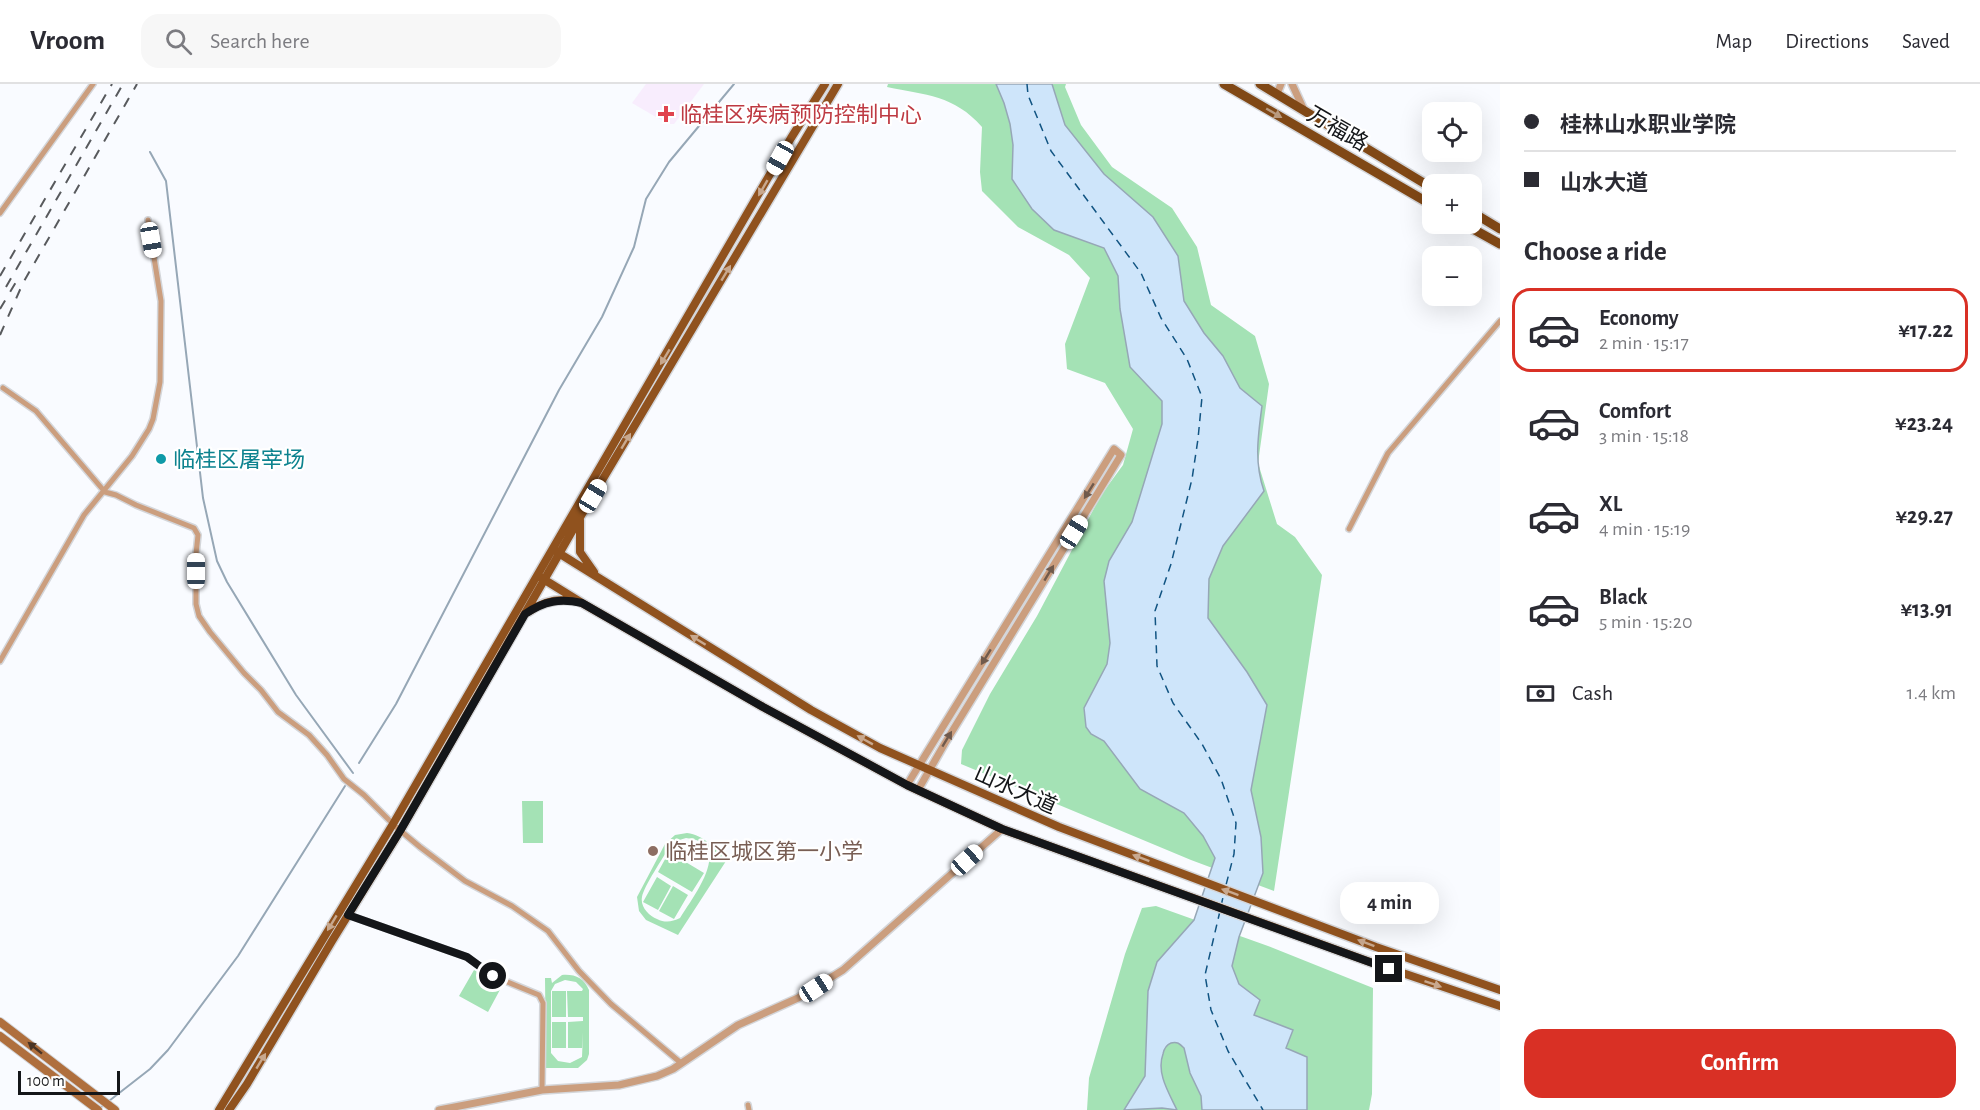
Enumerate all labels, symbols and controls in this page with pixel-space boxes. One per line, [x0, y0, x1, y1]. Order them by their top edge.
search box [141, 14, 561, 68]
icon: search [162, 25, 195, 58]
text: Vroom [30, 27, 105, 55]
text: Search here [210, 30, 310, 52]
text: Map [1716, 31, 1752, 52]
text: Directions [1785, 31, 1869, 52]
text: Saved [1902, 31, 1950, 52]
street label: 万福路 [1303, 102, 1372, 155]
map controls [1422, 102, 1482, 306]
button: locate [1422, 102, 1482, 162]
place label: 临桂区疾病预防控制中心 [680, 103, 922, 126]
marker: 临桂区疾病预防控制中心 [657, 105, 675, 123]
one-way arrow [1266, 108, 1283, 118]
text: 桂林山水职业学院 [1560, 114, 1736, 136]
car [763, 138, 797, 178]
text: 山水大道 [1560, 172, 1648, 194]
button: + [1422, 174, 1482, 234]
one-way arrow [758, 180, 768, 197]
car [139, 221, 163, 259]
text: Choose a ride [1524, 238, 1667, 265]
button: − [1422, 246, 1482, 306]
one-way arrow [721, 264, 731, 281]
icon: car [1527, 303, 1581, 357]
text: Economy [1599, 307, 1679, 329]
text: ¥17.22 [1898, 319, 1953, 341]
text: 2 min · 15:17 [1599, 333, 1689, 353]
one-way arrow [659, 349, 670, 365]
icon: car [1527, 396, 1581, 450]
text: Comfort [1599, 400, 1671, 422]
text: ¥23.24 [1895, 412, 1953, 434]
text: 3 min · 15:18 [1599, 426, 1689, 446]
one-way arrow [621, 433, 632, 449]
place label: 临桂区屠宰场 [173, 448, 305, 471]
marker: 临桂区屠宰场 [154, 452, 168, 466]
car [576, 476, 610, 516]
one-way arrow [1083, 483, 1094, 499]
icon: car [1527, 489, 1581, 543]
text: XL [1599, 493, 1622, 515]
text: ¥29.27 [1896, 505, 1953, 527]
car [1057, 512, 1091, 552]
text: 4 min · 15:19 [1599, 519, 1690, 539]
car [187, 553, 205, 589]
one-way arrow [1043, 565, 1054, 581]
icon: car [1527, 582, 1581, 636]
text: Black [1599, 586, 1647, 608]
text: ¥13.91 [1900, 598, 1953, 620]
text: 5 min · 15:20 [1599, 612, 1692, 632]
one-way arrow [690, 634, 706, 645]
one-way arrow [981, 649, 992, 665]
icon: cash [1524, 677, 1557, 710]
text: Cash [1572, 682, 1613, 704]
text: 1.4 km [1907, 683, 1956, 703]
one-way arrow [942, 730, 952, 747]
one-way arrow [857, 735, 874, 745]
street label: 山水大道 [971, 761, 1061, 818]
place label: 临桂区城区第一小学 [665, 840, 863, 863]
car [948, 841, 986, 879]
marker: 临桂区城区第一小学 [646, 844, 660, 858]
one-way arrow [1132, 853, 1150, 863]
callout: 4 min [1340, 882, 1438, 924]
one-way arrow [1221, 887, 1239, 896]
text: 4 min [1367, 893, 1412, 913]
one-way arrow [326, 915, 337, 931]
one-way arrow [1356, 938, 1374, 948]
route end [1375, 955, 1402, 982]
route start [479, 962, 506, 989]
car [796, 971, 836, 1005]
one-way arrow [1424, 979, 1442, 989]
button: Confirm [1524, 1029, 1956, 1098]
one-way arrow [27, 1042, 43, 1055]
one-way arrow [256, 1052, 266, 1069]
scale bar [18, 1068, 120, 1096]
text: 100 m [27, 1073, 65, 1089]

